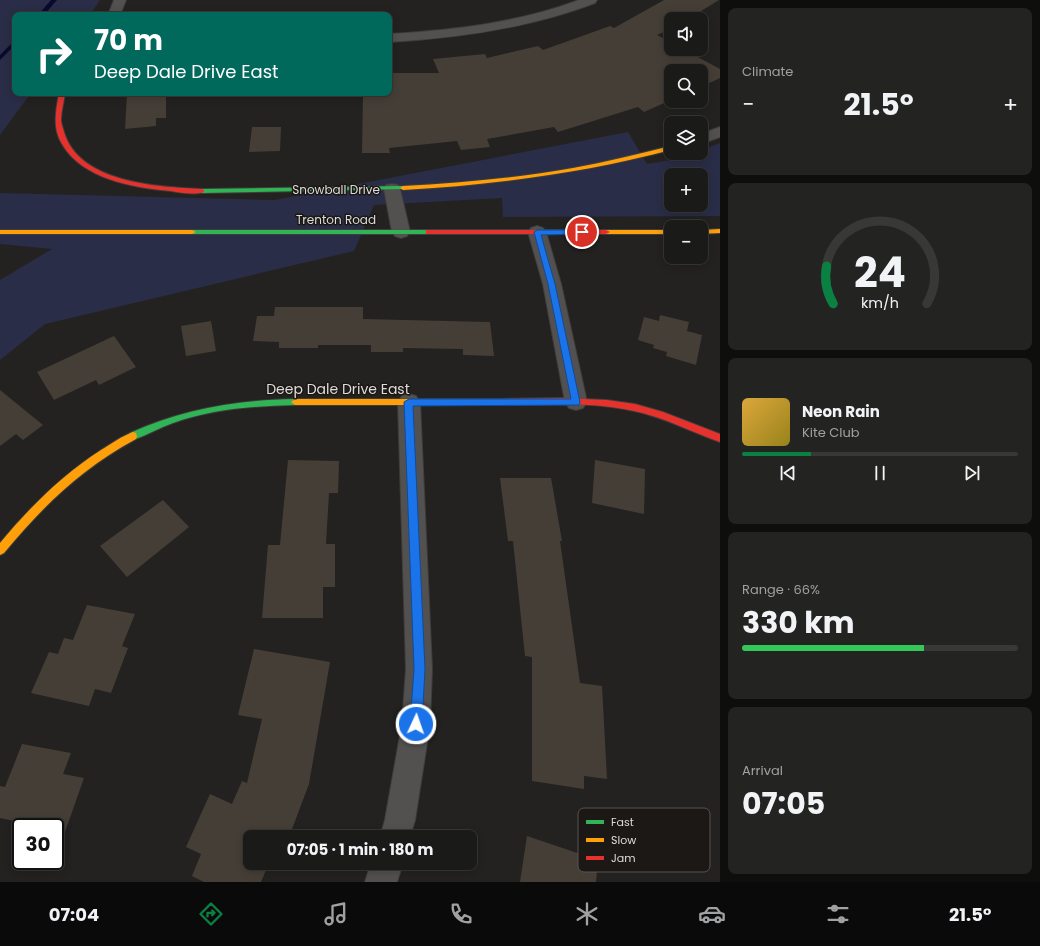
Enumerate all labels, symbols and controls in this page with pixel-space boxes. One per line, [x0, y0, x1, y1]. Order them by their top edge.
map controls [664, 12, 708, 264]
button: sound [664, 12, 708, 56]
text: 70 m [94, 21, 163, 60]
icon: right [28, 28, 80, 80]
text: Deep Dale Drive East [94, 59, 279, 84]
text: Climate [742, 62, 793, 81]
button: search [664, 64, 708, 108]
text: 21.5° [843, 83, 914, 126]
text: − [742, 89, 754, 120]
text: + [1003, 89, 1018, 120]
button: layers [664, 116, 708, 160]
button: + [664, 168, 708, 212]
street label: Snowball Drive [292, 181, 380, 198]
street label: Trenton Road [296, 211, 376, 228]
pin [565, 215, 599, 249]
button: − [664, 220, 708, 264]
icon: arrive [571, 221, 593, 243]
text: 24 [854, 243, 906, 302]
text: km/h [861, 293, 899, 313]
street label: Deep Dale Drive East [266, 379, 410, 399]
text: Neon Rain [802, 401, 880, 422]
text: Kite Club [802, 423, 860, 442]
icon: previous [777, 462, 799, 484]
icon: pause [869, 462, 891, 484]
icon: next [961, 462, 983, 484]
text: Range · 66% [742, 580, 820, 599]
text: 330 km [742, 601, 855, 644]
position arrow [395, 703, 437, 745]
text: Arrival [742, 761, 783, 780]
text: 07:05 [742, 782, 825, 825]
legend [578, 808, 710, 872]
text: Fast [611, 814, 634, 830]
speed limit sign: 30 [12, 818, 64, 870]
text: Slow [611, 832, 636, 848]
text: 07:05 · 1 min · 180 m [287, 839, 433, 860]
text: Jam [611, 850, 636, 866]
icon: directions [197, 900, 225, 928]
icon: music [322, 900, 350, 928]
icon: phone [447, 900, 475, 928]
icon: climate [573, 900, 601, 928]
icon: car [698, 900, 726, 928]
icon: filters [824, 900, 852, 928]
text: 07:04 [49, 902, 99, 927]
text: 21.5° [949, 902, 991, 927]

